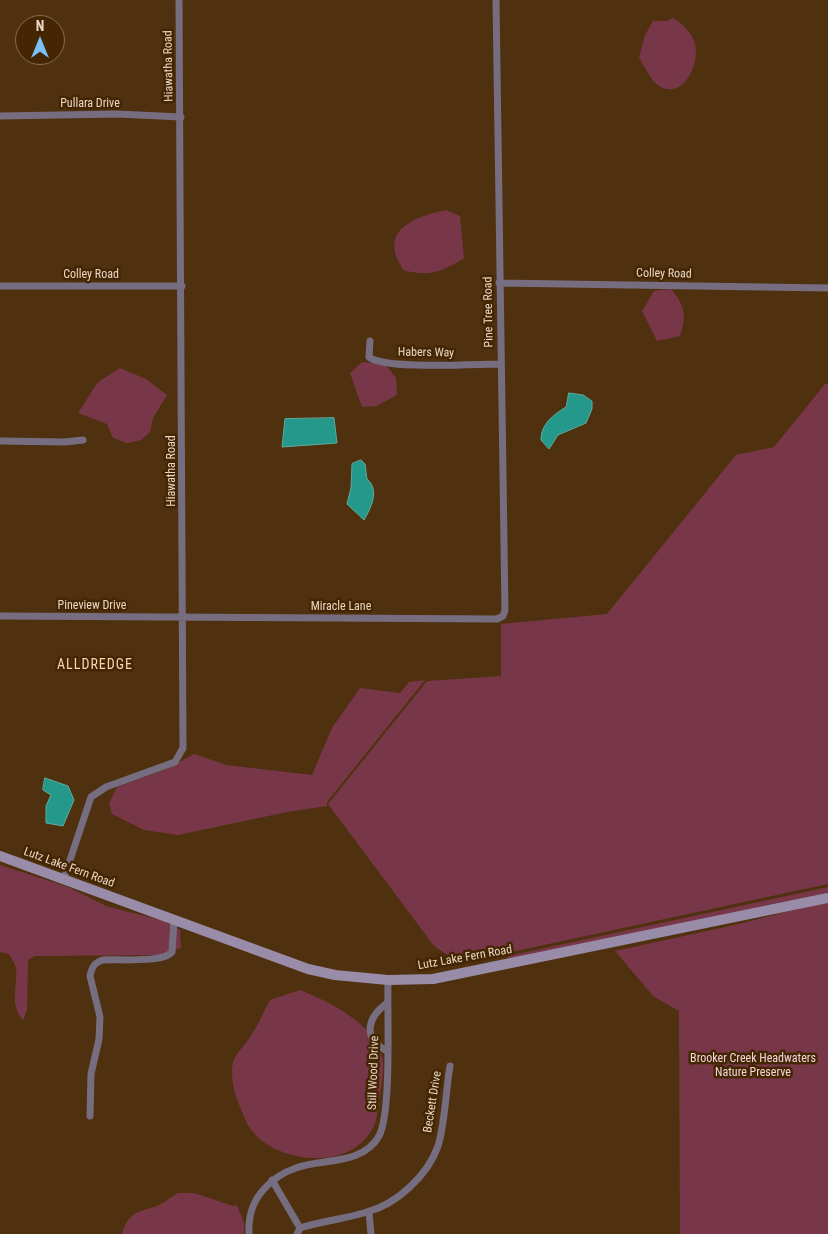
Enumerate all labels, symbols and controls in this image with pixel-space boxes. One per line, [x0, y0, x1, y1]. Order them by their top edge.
north arrow [15, 15, 65, 65]
text: N [36, 18, 44, 34]
street label: Hiawatha Road [161, 30, 177, 102]
street label: Pullara Drive [60, 97, 120, 111]
street label: Colley Road [636, 266, 692, 282]
street label: Colley Road [63, 268, 119, 282]
street label: Pine Tree Road [481, 276, 497, 348]
street label: Habers Way [398, 345, 454, 361]
street label: Hiawatha Road [165, 435, 179, 507]
street label: Pineview Drive [58, 599, 126, 613]
street label: Miracle Lane [311, 600, 371, 614]
district label: ALLDREDGE [56, 657, 134, 673]
street label: Lutz Lake Fern Road [22, 845, 116, 891]
street label: Lutz Lake Fern Road [417, 943, 513, 973]
street label: Still Wood Drive [366, 1036, 382, 1110]
park label: Brooker Creek Headwaters Nature Preserve [690, 1052, 816, 1080]
street label: Beckett Drive [421, 1070, 445, 1134]

